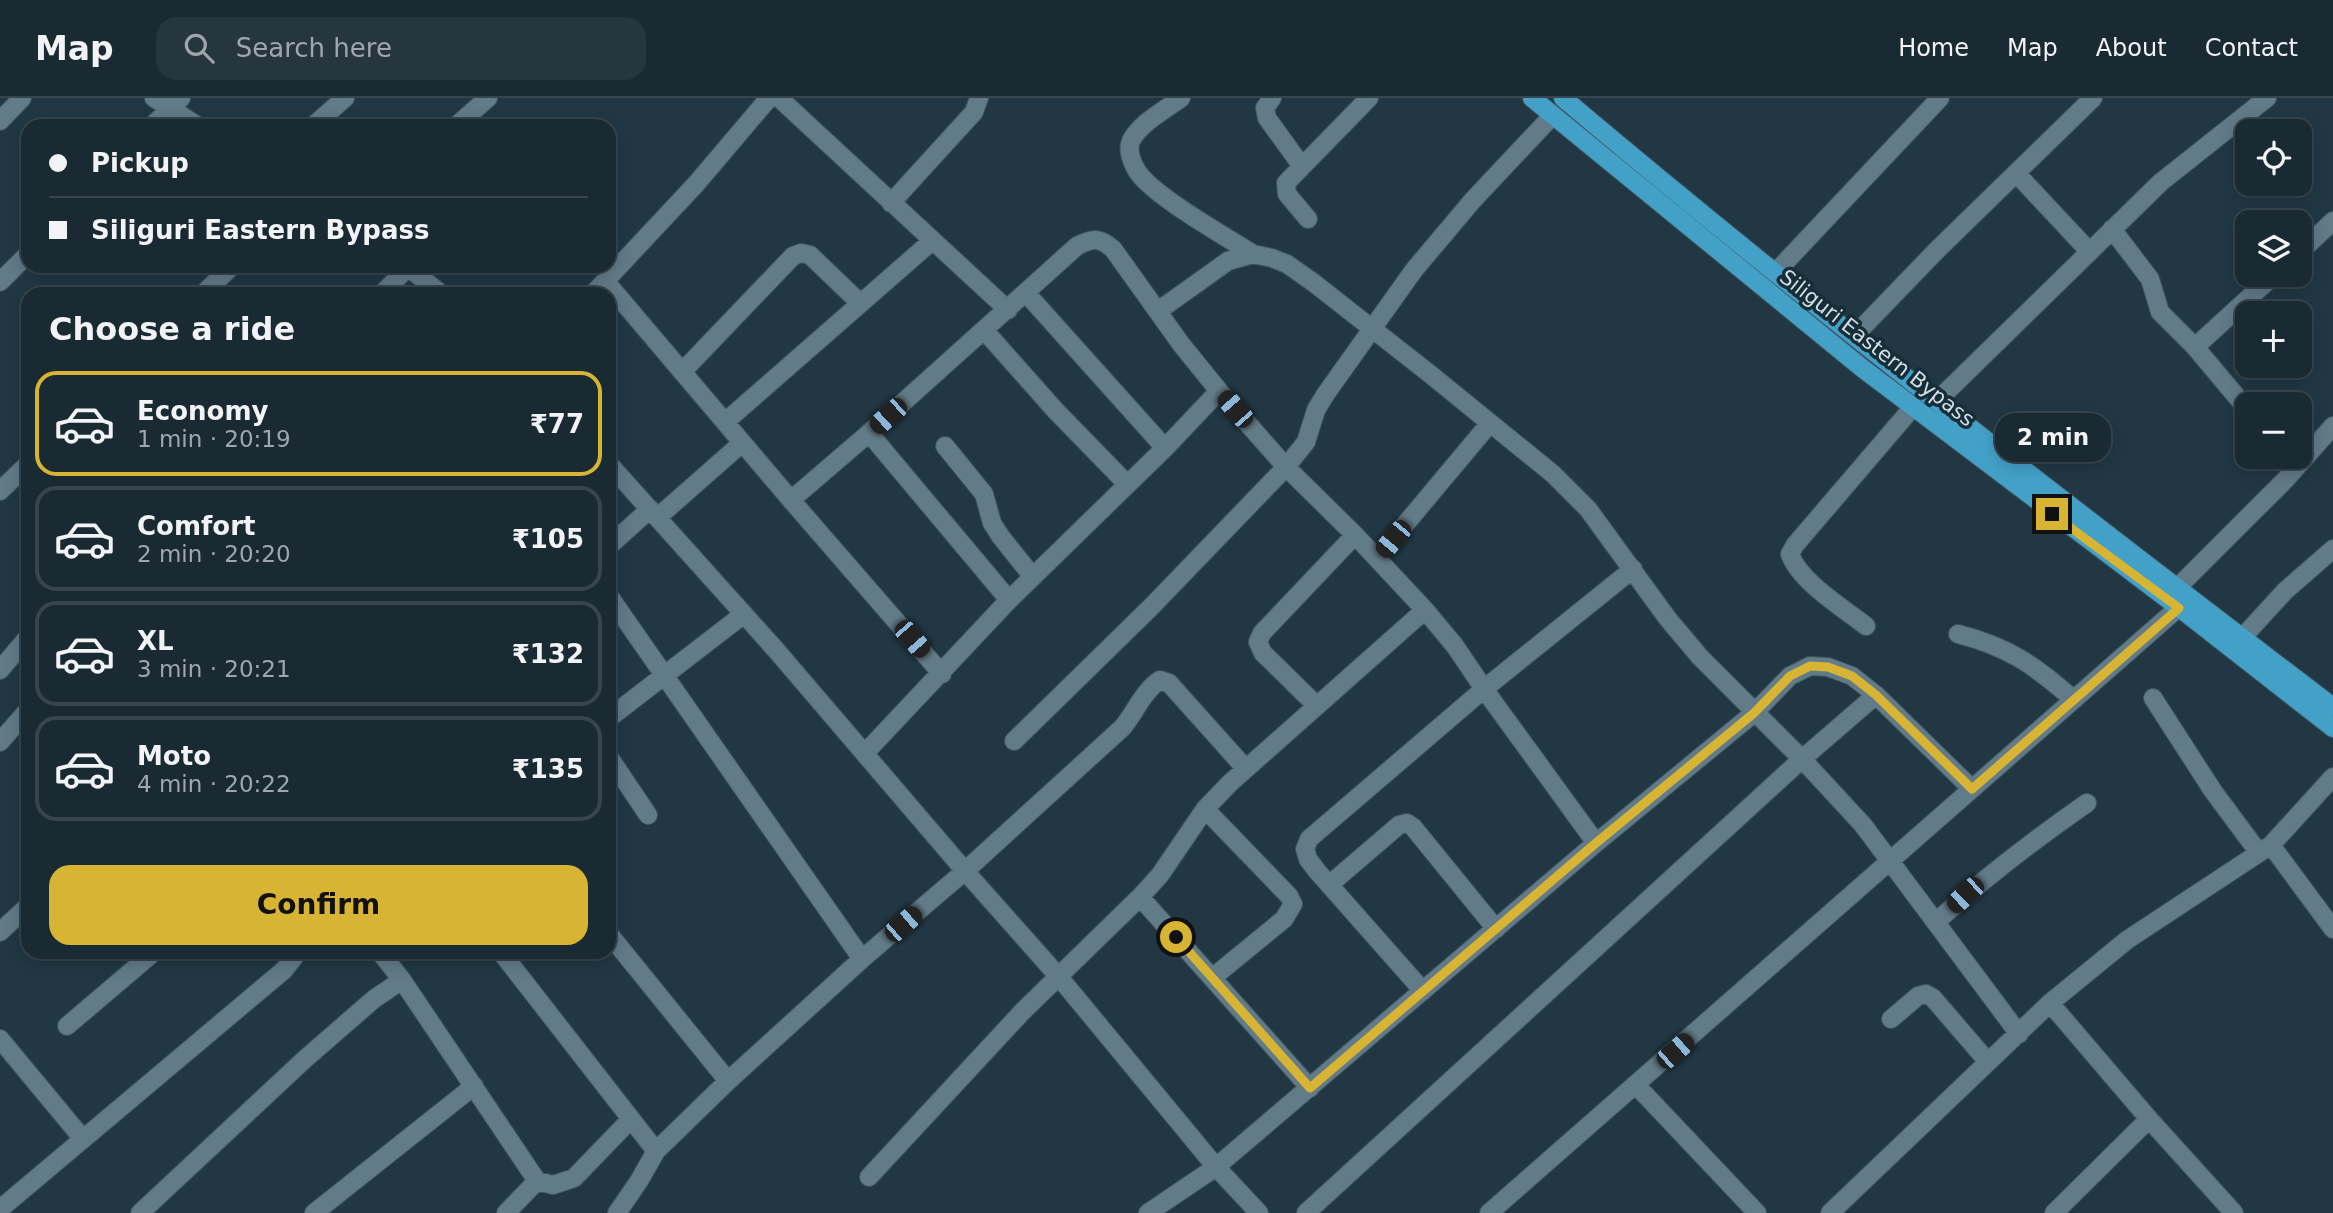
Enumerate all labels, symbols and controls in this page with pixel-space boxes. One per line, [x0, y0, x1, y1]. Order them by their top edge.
search box [156, 17, 646, 80]
text: Map [35, 29, 114, 68]
icon: search [180, 29, 218, 67]
text: Search here [236, 33, 392, 63]
text: Home [1898, 34, 1969, 62]
text: Map [2007, 34, 2058, 62]
text: About [2096, 34, 2167, 62]
text: Contact [2205, 34, 2298, 62]
map controls [2235, 119, 2312, 469]
button: locate [2235, 119, 2312, 196]
text: Pickup [91, 148, 189, 178]
button: layers [2235, 210, 2312, 287]
text: Siliguri Eastern Bypass [91, 215, 429, 245]
street label: Siliguri Eastern Bypass [1775, 265, 1979, 431]
button: + [2235, 301, 2312, 378]
text: Choose a ride [49, 310, 295, 348]
car [1214, 386, 1257, 432]
icon: car [53, 392, 116, 455]
button: − [2235, 392, 2312, 469]
car [866, 394, 911, 438]
text: Economy [137, 396, 268, 426]
text: ₹77 [530, 409, 584, 439]
callout: 2 min [1994, 412, 2110, 462]
text: 2 min [2017, 424, 2089, 450]
text: 1 min · 20:19 [137, 426, 291, 452]
route end [2036, 498, 2068, 530]
icon: car [53, 507, 116, 570]
text: Comfort [137, 511, 255, 541]
car [1372, 516, 1415, 562]
text: ₹105 [512, 524, 584, 554]
text: 2 min · 20:20 [137, 541, 291, 567]
car [891, 616, 934, 662]
icon: car [53, 622, 116, 685]
text: XL [137, 626, 174, 656]
text: ₹132 [512, 639, 584, 669]
text: 3 min · 20:21 [137, 656, 291, 682]
icon: car [53, 737, 116, 800]
text: Moto [137, 741, 211, 771]
text: ₹135 [512, 754, 584, 784]
text: 4 min · 20:22 [137, 771, 291, 797]
button: Confirm [49, 865, 588, 945]
car [1943, 873, 1988, 917]
car [881, 902, 926, 946]
route start [1160, 921, 1192, 953]
car [1653, 1029, 1698, 1073]

